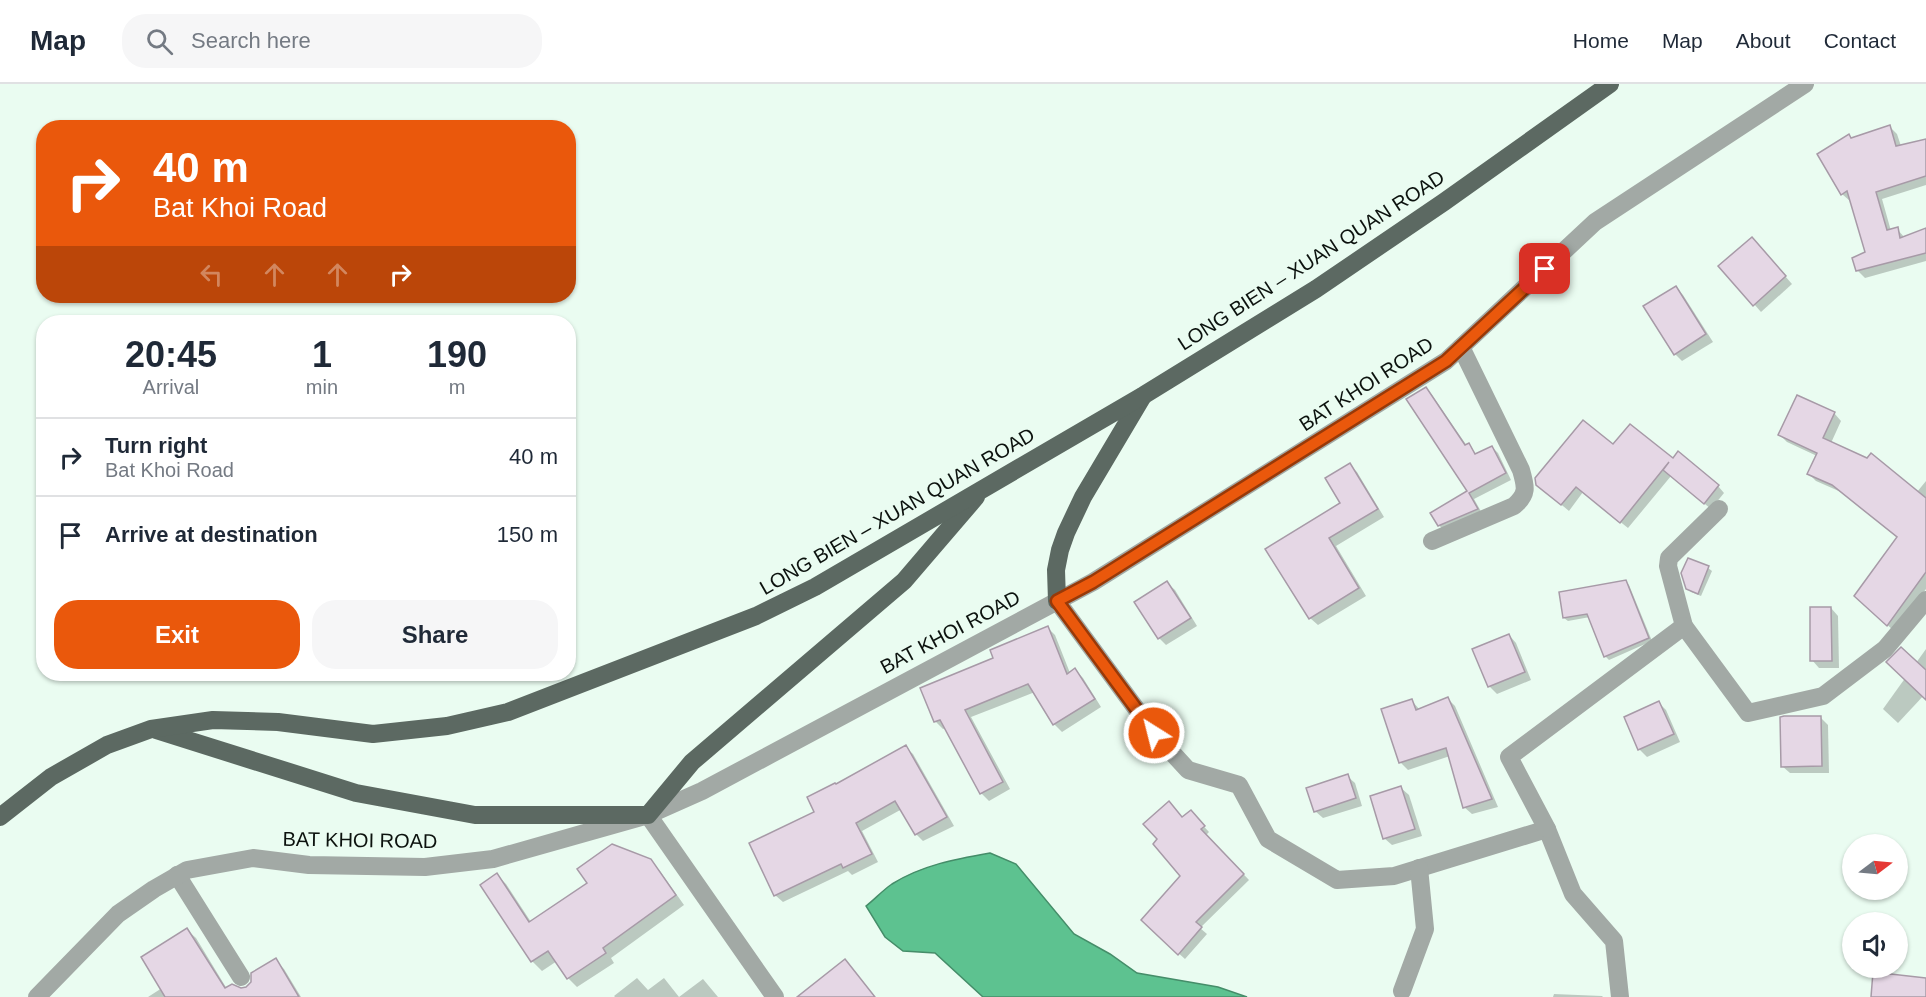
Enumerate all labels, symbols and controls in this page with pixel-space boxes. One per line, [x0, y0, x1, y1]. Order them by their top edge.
search box [122, 14, 542, 68]
text: Map [30, 25, 86, 56]
icon: search [143, 25, 176, 58]
text: Search here [191, 28, 311, 53]
text: Home [1573, 29, 1629, 52]
text: Map [1662, 29, 1703, 52]
text: About [1736, 29, 1791, 52]
text: Contact [1824, 29, 1896, 52]
icon: right [54, 144, 132, 222]
text: 40 m [153, 144, 249, 191]
street label: LONG BIEN – XUAN QUAN ROAD [1174, 165, 1448, 355]
text: Bat Khoi Road [153, 193, 327, 223]
pin [1519, 243, 1570, 294]
icon: arrive [1528, 252, 1561, 285]
icon: left [195, 258, 228, 291]
icon: ahead [258, 258, 291, 291]
icon: ahead [321, 258, 354, 291]
icon: right [384, 258, 417, 291]
street label: BAT KHOI ROAD [1295, 333, 1437, 435]
text: 20:45 [125, 334, 217, 375]
text: 1 [312, 334, 332, 375]
text: 190 [427, 334, 487, 375]
text: Arrival [143, 376, 199, 398]
text: min [306, 376, 338, 398]
text: m [449, 376, 465, 398]
street label: LONG BIEN – XUAN QUAN ROAD [756, 423, 1038, 599]
text: Turn right [105, 433, 207, 458]
icon: right [54, 441, 87, 474]
text: 40 m [509, 444, 558, 469]
text: Bat Khoi Road [105, 459, 234, 481]
icon: arrive [54, 519, 87, 552]
text: Arrive at destination [105, 522, 318, 547]
text: 150 m [497, 522, 558, 547]
street label: BAT KHOI ROAD [876, 586, 1024, 678]
button: Exit [54, 600, 300, 669]
button: Share [312, 600, 558, 669]
position arrow [1122, 701, 1186, 765]
street label: BAT KHOI ROAD [282, 828, 438, 852]
north arrow [1842, 834, 1908, 900]
map controls [1842, 834, 1908, 978]
button: sound [1842, 912, 1908, 978]

